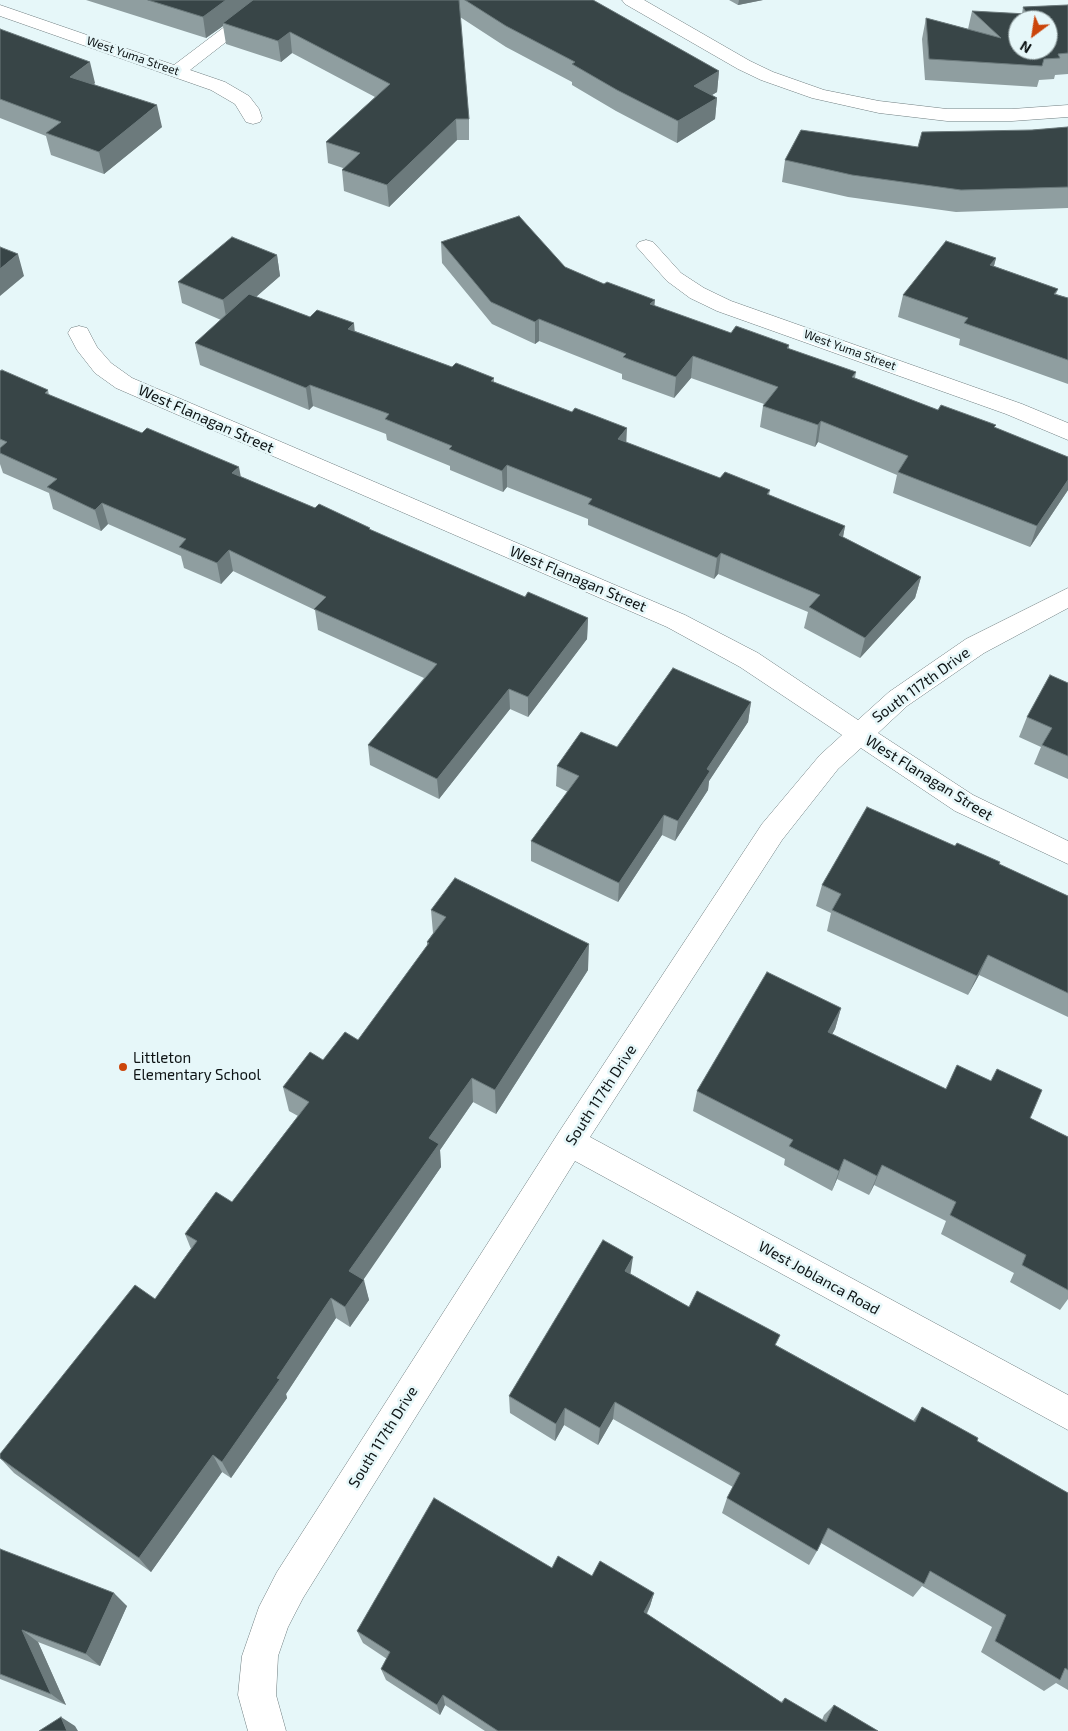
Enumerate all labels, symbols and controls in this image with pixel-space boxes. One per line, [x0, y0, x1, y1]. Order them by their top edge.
north arrow [1008, 10, 1058, 60]
street label: West Yuma Street [85, 33, 181, 79]
text: N [1017, 38, 1034, 57]
street label: West Yuma Street [802, 327, 898, 373]
street label: West Flanagan Street [135, 381, 277, 457]
street label: West Flanagan Street [507, 542, 649, 616]
street label: South 117th Drive [869, 644, 973, 726]
street label: West Flanagan Street [862, 732, 996, 824]
street label: South 117th Drive [562, 1041, 640, 1149]
place label: Littleton Elementary School [133, 1049, 261, 1084]
marker: Littleton Elementary School [117, 1061, 129, 1073]
street label: West Joblanca Road [755, 1237, 883, 1319]
street label: South 117th Drive [345, 1383, 421, 1491]

